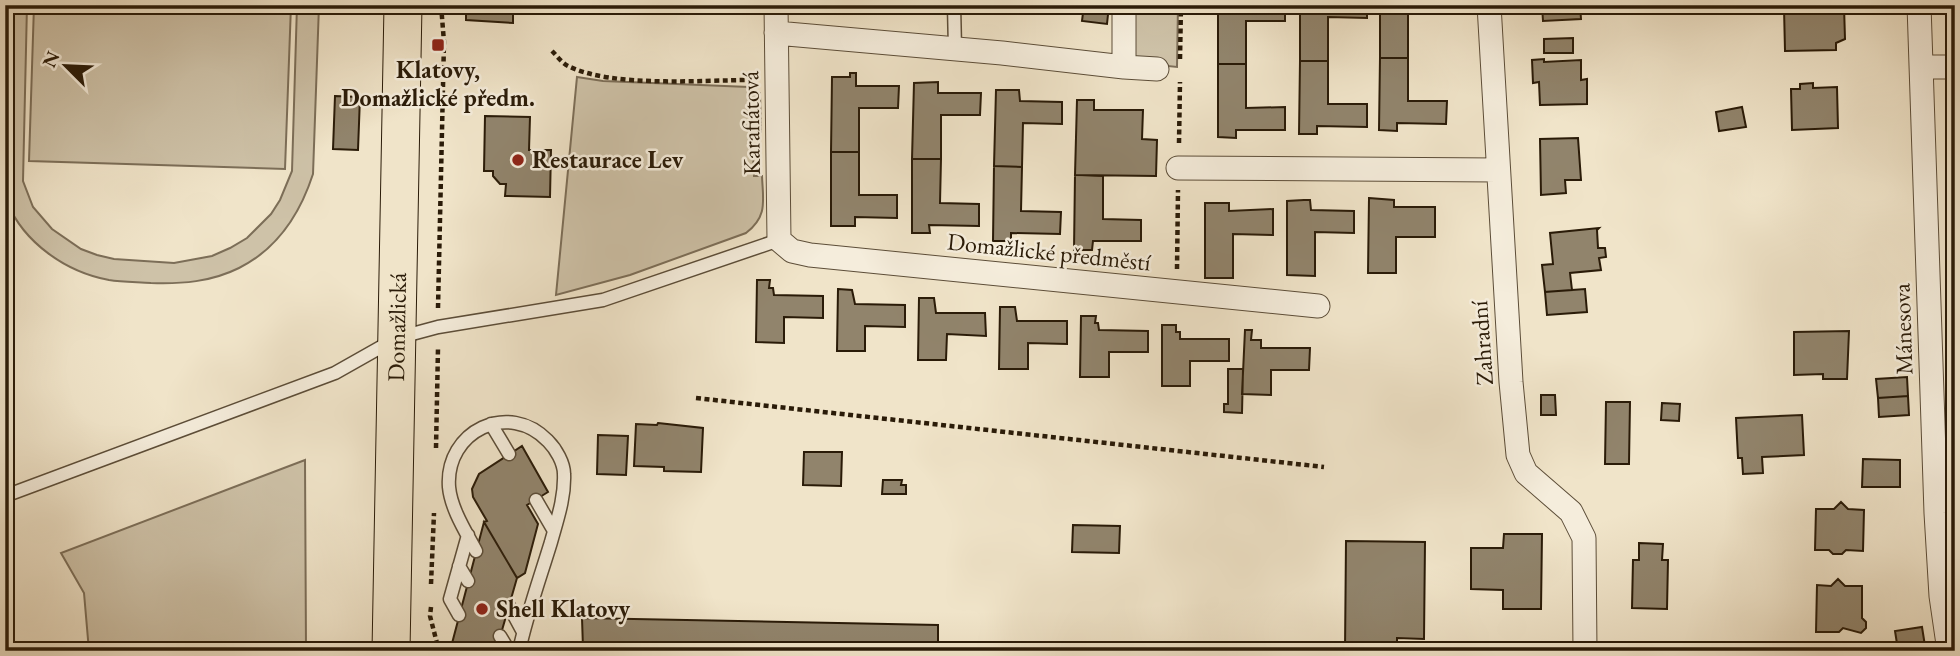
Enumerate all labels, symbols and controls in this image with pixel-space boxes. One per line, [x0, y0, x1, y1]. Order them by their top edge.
north arrow [32, 32, 102, 102]
marker: Klatovy, Domažlické předm. [430, 37, 446, 53]
text: N [36, 47, 66, 71]
place label: Klatovy, Domažlické předm. [341, 54, 535, 113]
street label: Karafiátová [734, 70, 767, 175]
place label: Restaurace Lev [532, 144, 684, 175]
marker: Restaurace Lev [510, 152, 526, 168]
street label: Domažlické předměstí [946, 225, 1153, 278]
street label: Domažlická [380, 272, 413, 382]
street label: Mánesova [1885, 282, 1920, 375]
street label: Zahradní [1463, 300, 1500, 386]
place label: Shell Klatovy [496, 593, 631, 625]
marker: Shell Klatovy [474, 601, 490, 617]

